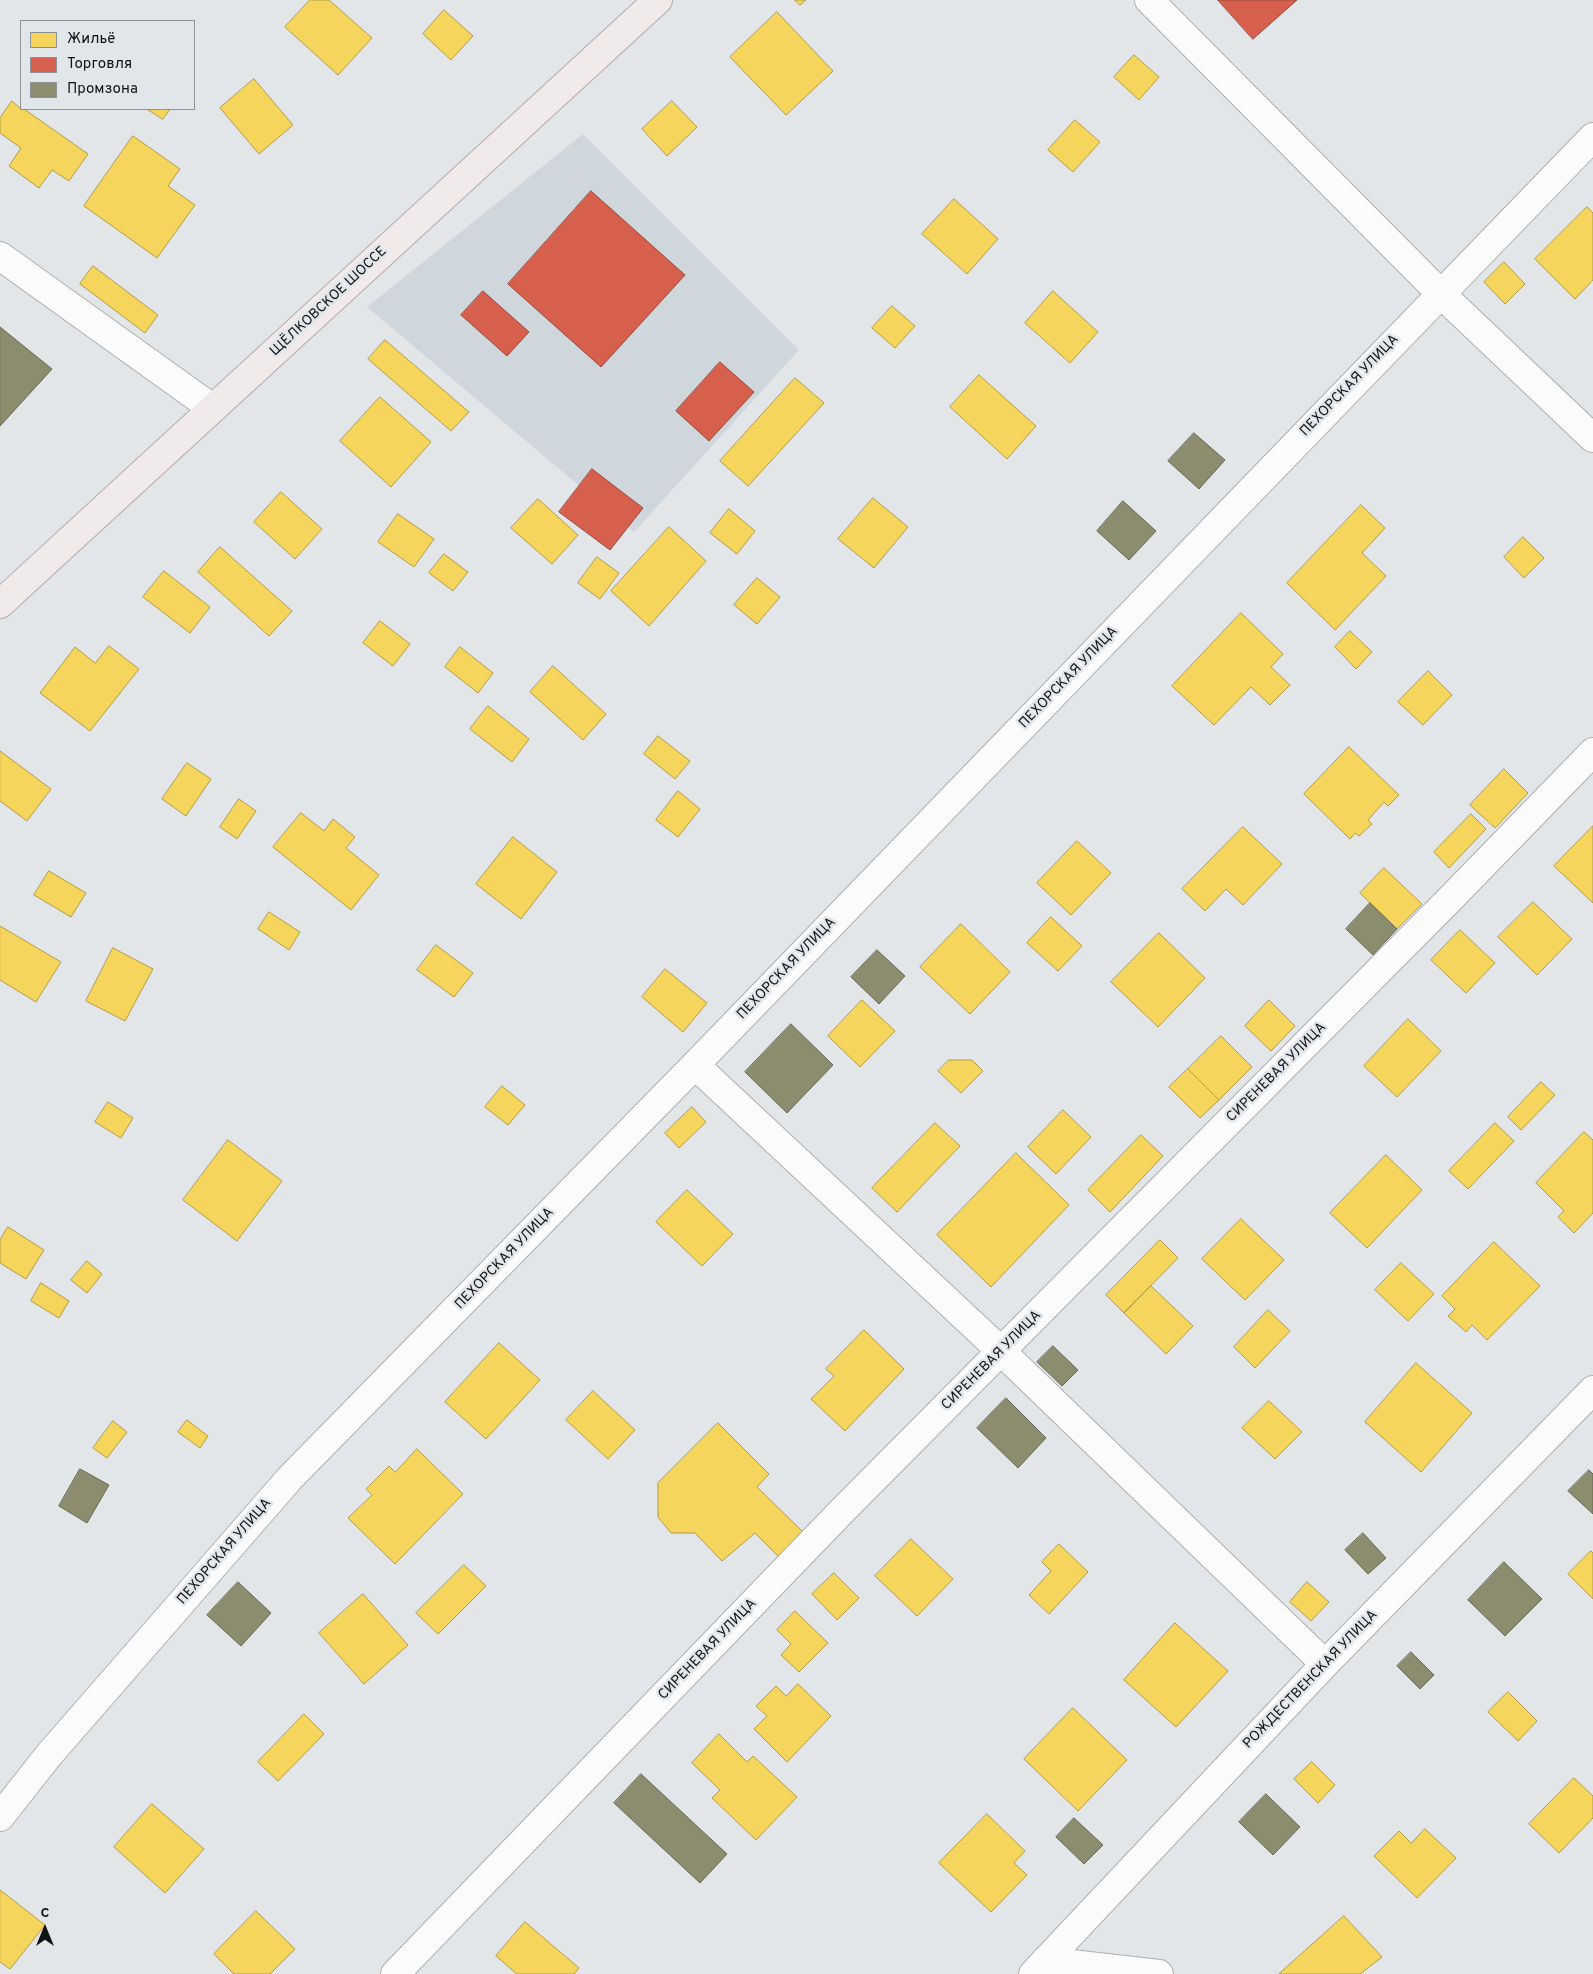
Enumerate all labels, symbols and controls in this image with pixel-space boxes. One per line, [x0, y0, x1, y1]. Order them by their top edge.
legend [20, 20, 195, 110]
text: Жильё [67, 30, 115, 49]
text: Торговля [67, 55, 132, 74]
text: Промзона [67, 80, 138, 99]
street label: ЩЁЛКОВСКОЕ ШОССЕ [267, 244, 391, 360]
street label: ПЕХОРСКАЯ УЛИЦА [1297, 332, 1403, 440]
street label: ПЕХОРСКАЯ УЛИЦА [1016, 624, 1122, 732]
street label: ПЕХОРСКАЯ УЛИЦА [734, 915, 840, 1023]
street label: СИРЕНЕВАЯ УЛИЦА [1224, 1020, 1330, 1126]
street label: ПЕХОРСКАЯ УЛИЦА [452, 1205, 558, 1313]
street label: СИРЕНЕВАЯ УЛИЦА [939, 1308, 1045, 1414]
street label: ПЕХОРСКАЯ УЛИЦА [174, 1496, 276, 1608]
street label: СИРЕНЕВАЯ УЛИЦА [655, 1596, 761, 1704]
street label: РОЖДЕСТВЕНСКАЯ УЛИЦА [1240, 1607, 1382, 1753]
north arrow [20, 1904, 70, 1954]
text: С [41, 1905, 49, 1922]

